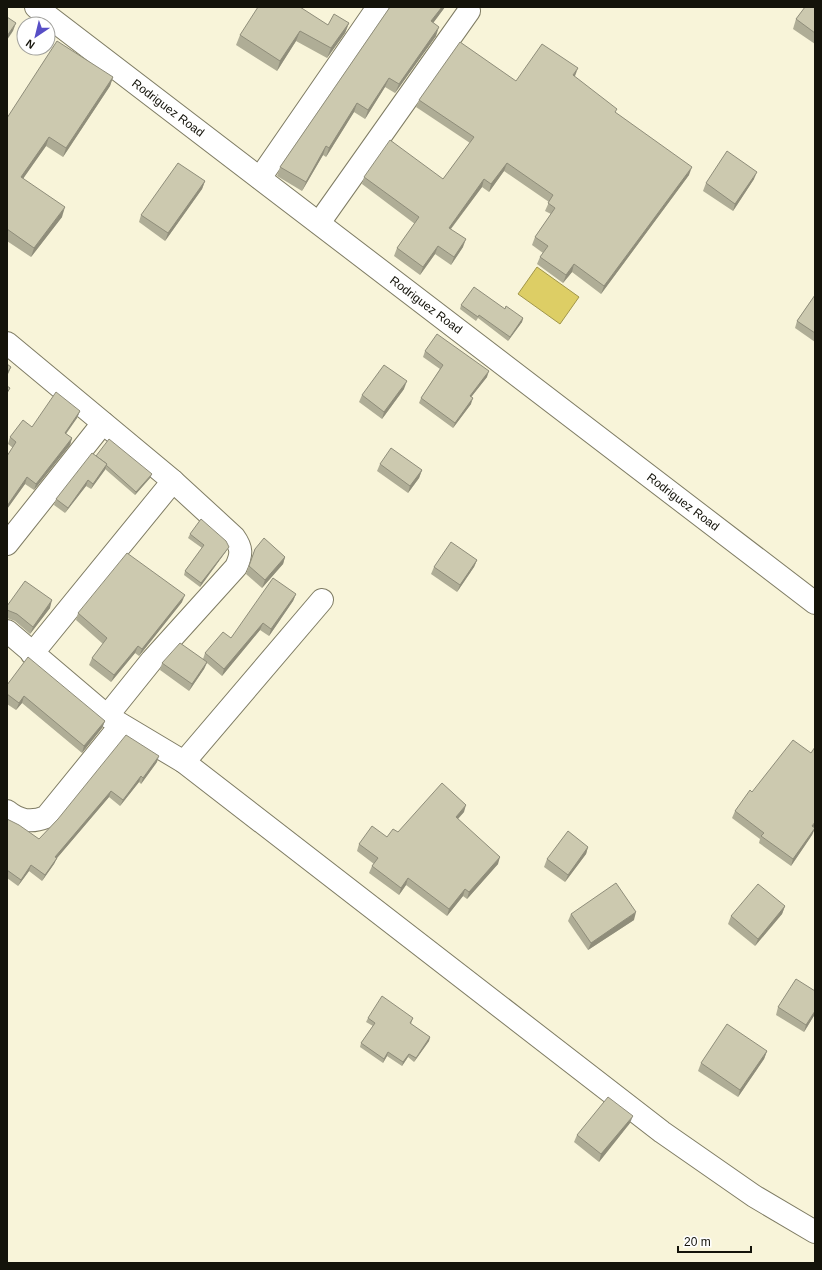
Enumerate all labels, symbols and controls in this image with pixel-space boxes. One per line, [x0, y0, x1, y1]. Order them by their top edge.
north arrow [16, 16, 56, 56]
text: N [24, 37, 37, 51]
street label: Rodriguez Road [129, 76, 207, 140]
street label: Rodriguez Road [387, 273, 465, 337]
street label: Rodriguez Road [644, 470, 722, 534]
scale bar [678, 1228, 751, 1254]
text: 20 m [684, 1235, 711, 1249]

